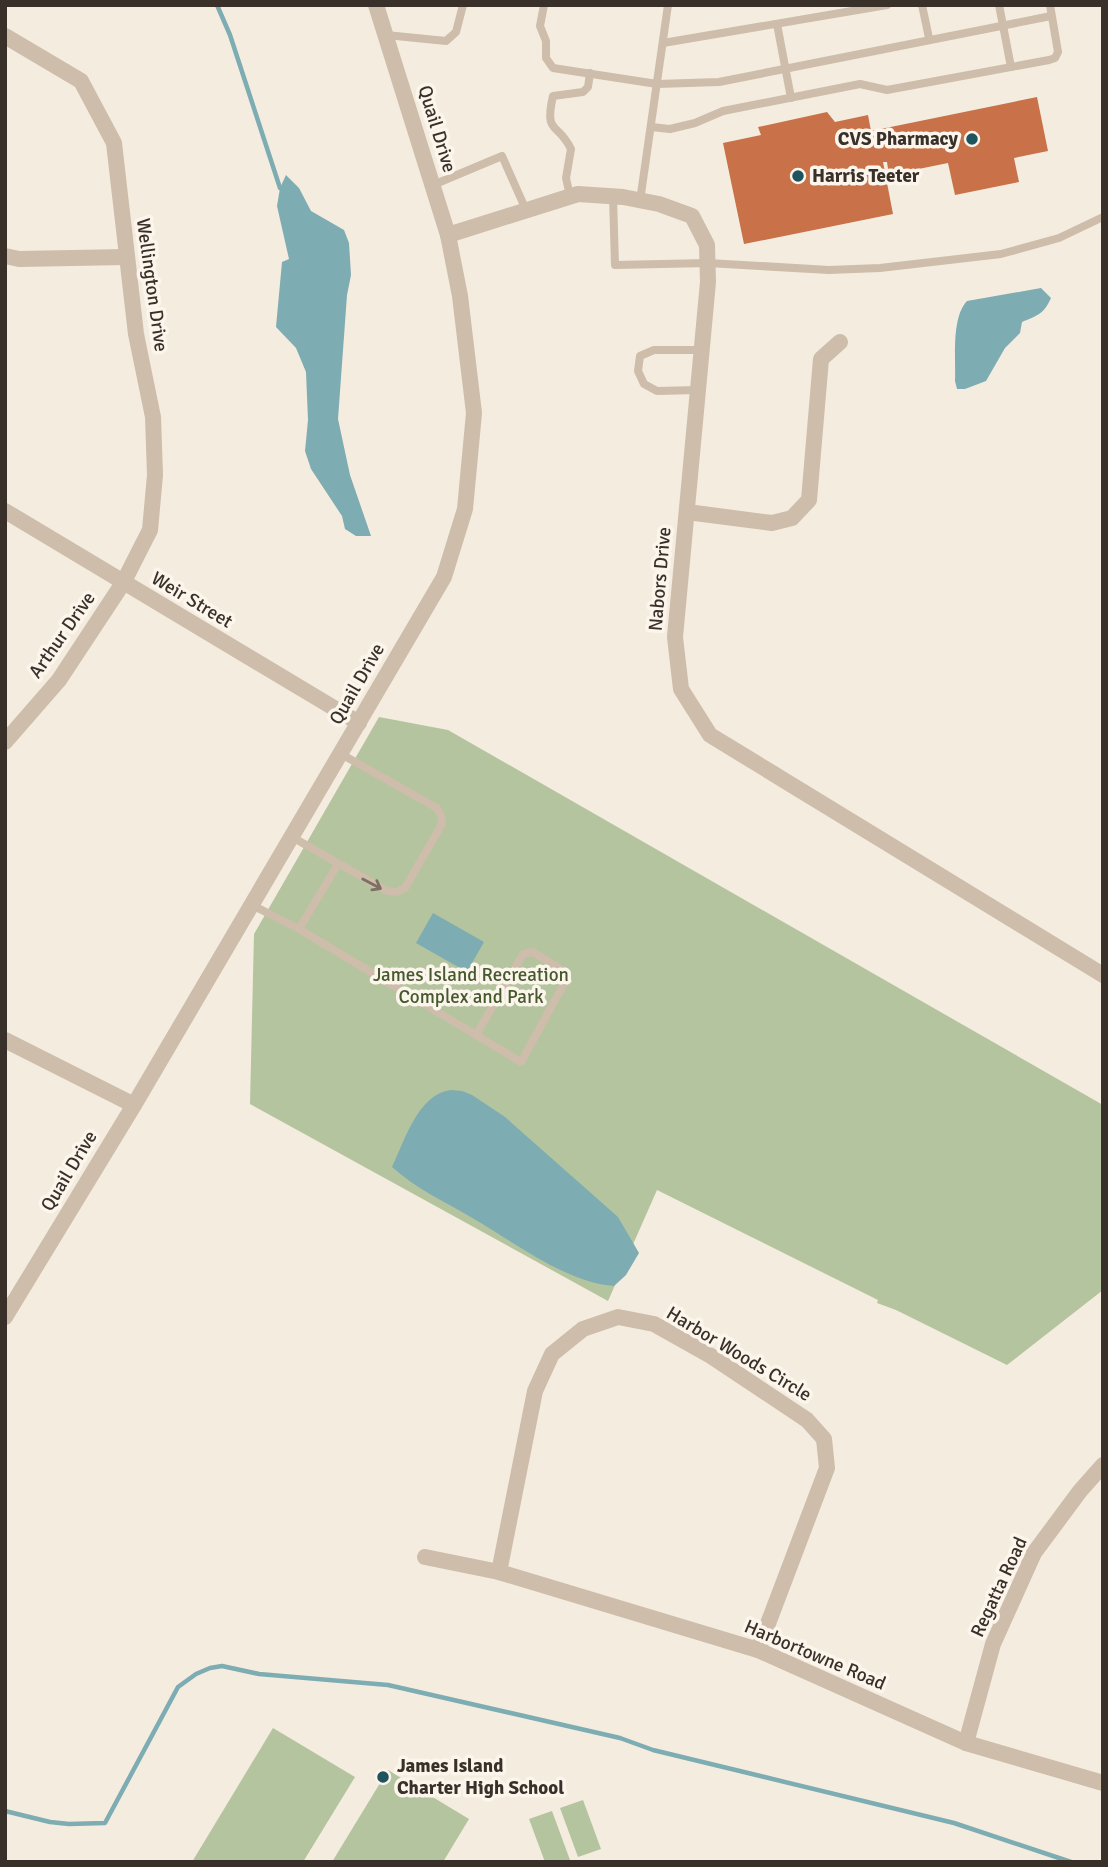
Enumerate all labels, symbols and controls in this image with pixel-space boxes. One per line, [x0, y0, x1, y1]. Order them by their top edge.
street label: Quail Drive [412, 83, 462, 175]
place label: CVS Pharmacy [838, 127, 959, 151]
marker: CVS Pharmacy [964, 131, 980, 147]
place label: Harris Teeter [812, 164, 920, 188]
marker: Harris Teeter [790, 168, 806, 184]
street label: Wellington Drive [131, 217, 173, 353]
street label: Nabors Drive [643, 526, 677, 632]
street label: Weir Street [147, 566, 237, 634]
street label: Arthur Drive [23, 587, 101, 683]
street label: Quail Drive [324, 639, 390, 729]
one-way arrow [361, 877, 382, 891]
park label: James Island Recreation Complex and Park [373, 963, 569, 1009]
street label: Quail Drive [36, 1126, 102, 1216]
street label: Harbor Woods Circle [662, 1301, 816, 1407]
street label: Regatta Road [965, 1533, 1033, 1641]
street label: Harbortowne Road [741, 1614, 889, 1696]
place label: James Island Charter High School [397, 1754, 564, 1800]
marker: James Island Charter High School [375, 1769, 391, 1785]

